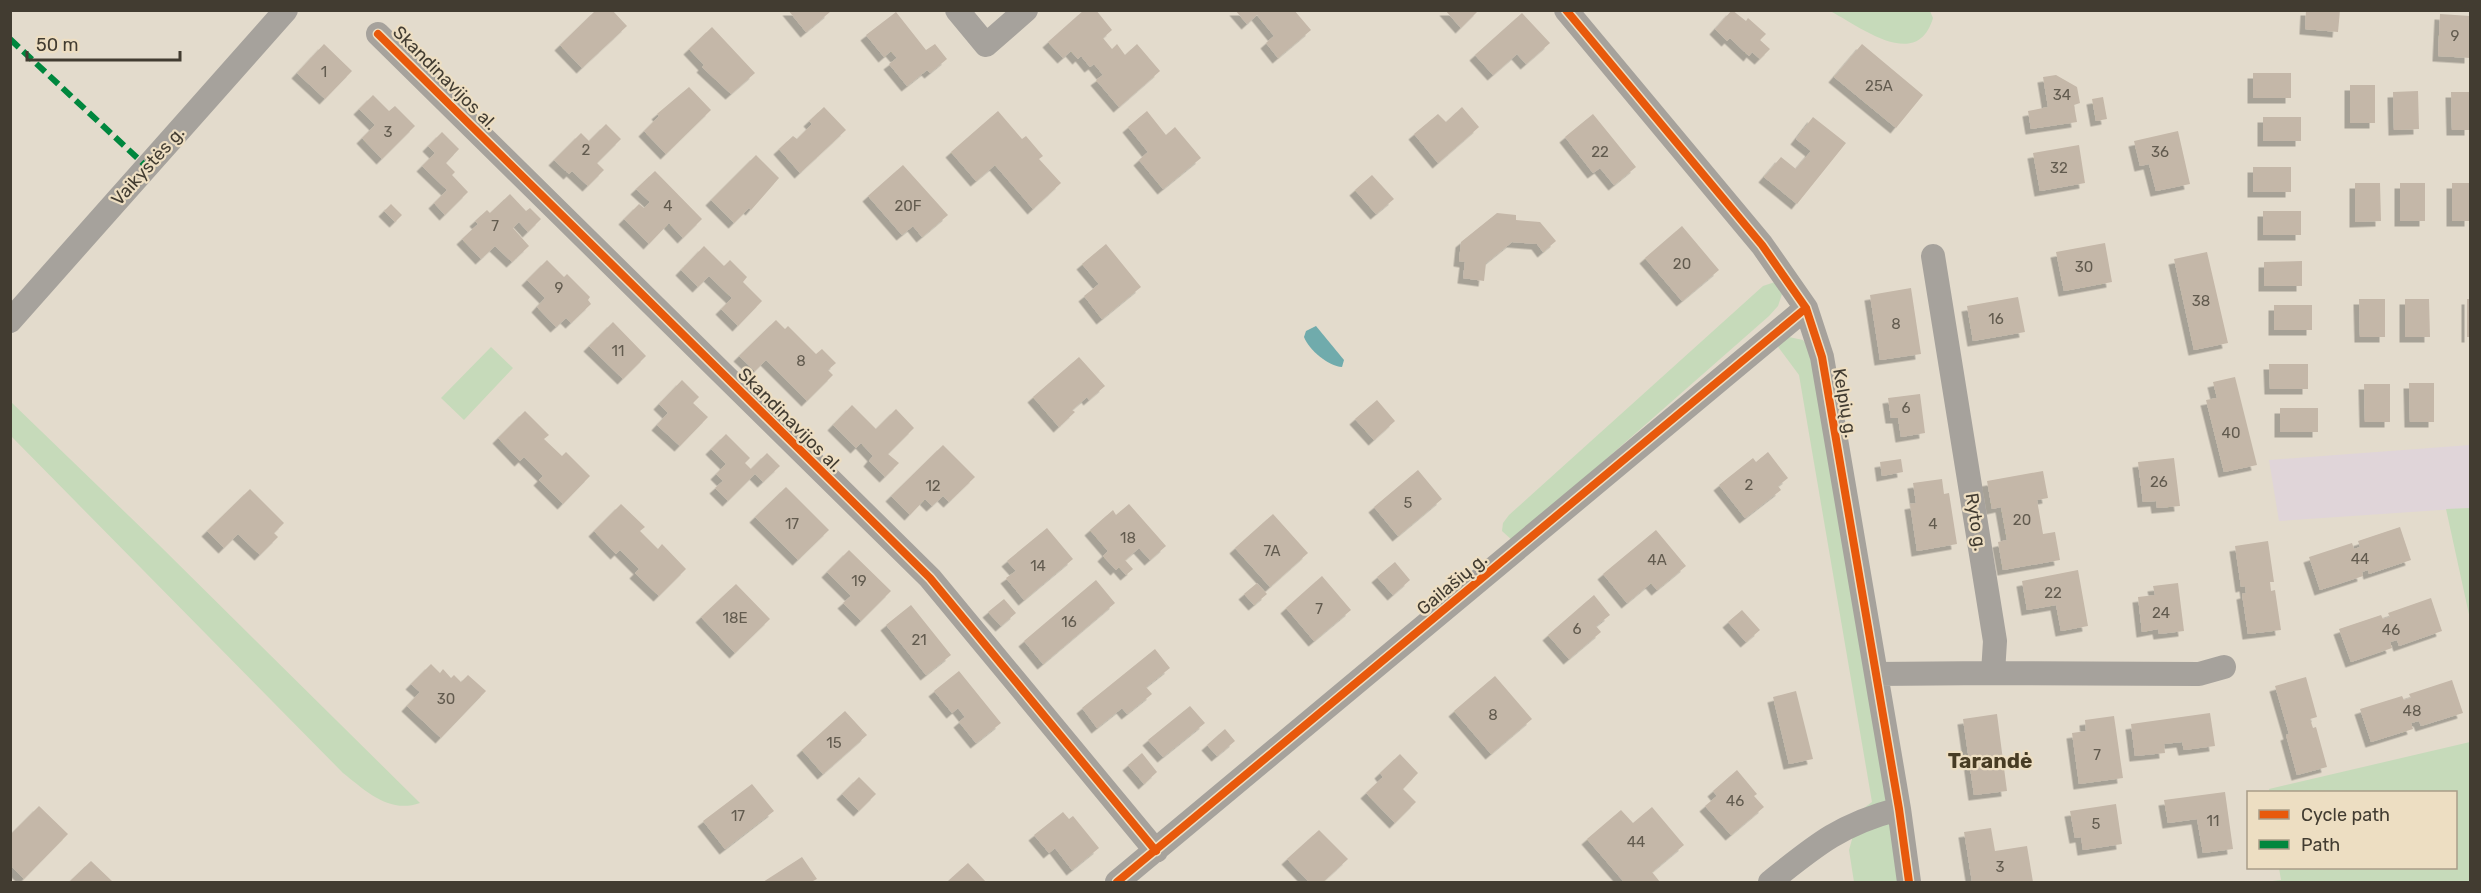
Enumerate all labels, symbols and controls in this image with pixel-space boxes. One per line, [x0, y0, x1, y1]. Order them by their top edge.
street label: Skandinavijos al. [388, 21, 502, 135]
scale bar [27, 24, 180, 62]
house number: 9 [2451, 27, 2460, 45]
text: 50 m [36, 34, 79, 56]
house number: 1 [321, 63, 327, 81]
house number: 25A [1865, 77, 1893, 95]
house number: 34 [2053, 86, 2071, 104]
street label: Vaikystės g. [107, 122, 189, 210]
house number: 3 [383, 123, 393, 141]
house number: 2 [582, 141, 591, 159]
house number: 22 [1591, 143, 1609, 161]
house number: 36 [2151, 143, 2169, 161]
house number: 32 [2050, 159, 2068, 177]
house number: 4 [663, 197, 673, 215]
house number: 20F [894, 197, 922, 215]
house number: 7 [491, 217, 499, 235]
house number: 20 [1673, 255, 1691, 273]
house number: 30 [2075, 258, 2093, 276]
house number: 9 [555, 279, 564, 297]
house number: 38 [2192, 292, 2210, 310]
house number: 16 [1988, 310, 2004, 328]
house number: 8 [1891, 315, 1901, 333]
house number: 11 [612, 342, 624, 360]
house number: 8 [796, 352, 806, 370]
street label: Skandinavijos al. [733, 363, 847, 477]
street label: Kelpių g. [1828, 366, 1862, 440]
house number: 6 [1901, 399, 1911, 417]
house number: 40 [2222, 424, 2240, 442]
house number: 26 [2150, 473, 2168, 491]
house number: 2 [1745, 476, 1754, 494]
house number: 12 [925, 477, 941, 495]
street label: Ryto g. [1961, 491, 1991, 553]
house number: 5 [1404, 494, 1413, 512]
house number: 20 [2013, 511, 2031, 529]
house number: 17 [785, 515, 799, 533]
house number: 4 [1928, 515, 1938, 533]
house number: 18 [1120, 529, 1136, 547]
house number: 7A [1264, 542, 1281, 560]
street label: Gailašių g. [1412, 548, 1492, 620]
house number: 44 [2351, 550, 2369, 568]
house number: 4A [1647, 551, 1667, 569]
house number: 14 [1030, 557, 1046, 575]
house number: 19 [851, 572, 867, 590]
house number: 22 [2044, 584, 2062, 602]
house number: 7 [1315, 600, 1323, 618]
house number: 24 [2152, 604, 2170, 622]
house number: 18E [722, 609, 748, 627]
house number: 16 [1061, 613, 1077, 631]
house number: 6 [1572, 620, 1582, 638]
house number: 46 [2382, 621, 2400, 639]
house number: 21 [911, 631, 927, 649]
house number: 30 [437, 690, 455, 708]
house number: 48 [2403, 702, 2421, 720]
house number: 8 [1488, 706, 1498, 724]
house number: 15 [826, 734, 842, 752]
house number: 7 [2093, 746, 2101, 764]
district label: Tarandė [1948, 748, 2032, 773]
legend [2247, 791, 2457, 869]
house number: 46 [1726, 792, 1744, 810]
text: Cycle path [2301, 804, 2390, 826]
house number: 17 [731, 807, 745, 825]
house number: 11 [2207, 812, 2219, 830]
house number: 5 [2092, 815, 2101, 833]
house number: 44 [1627, 833, 1645, 851]
text: Path [2301, 834, 2340, 856]
house number: 3 [1995, 858, 2005, 876]

